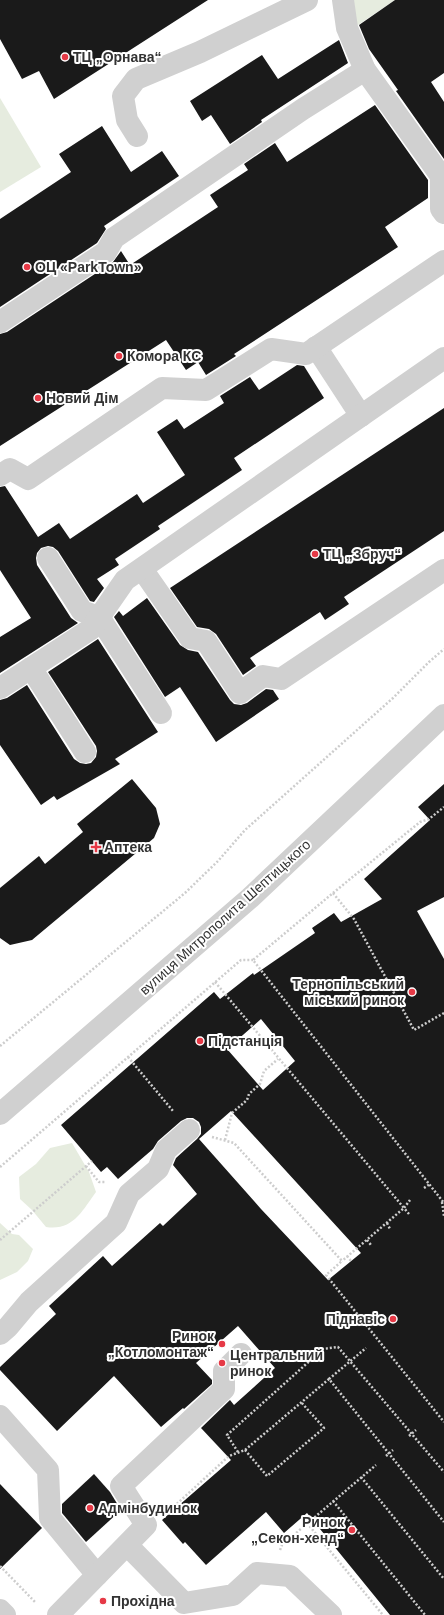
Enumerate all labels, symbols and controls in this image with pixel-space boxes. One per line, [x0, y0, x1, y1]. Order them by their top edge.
place label: ТЦ „Орнава“ [73, 49, 162, 65]
marker: ТЦ „Орнава“ [60, 52, 70, 62]
place label: ОЦ «ParkTown» [35, 259, 142, 275]
marker: ОЦ «ParkTown» [22, 262, 32, 272]
place label: Комора КС [127, 348, 201, 364]
marker: Комора КС [114, 351, 124, 361]
place label: Новий Дім [46, 390, 119, 406]
marker: Новий Дім [33, 393, 43, 403]
place label: ТЦ „Збруч“ [323, 546, 401, 562]
marker: ТЦ „Збруч“ [310, 549, 320, 559]
street label: вулиця Митрополита Шептицького [136, 836, 314, 998]
place label: Аптека [104, 839, 152, 855]
marker: Аптека [91, 842, 101, 852]
place label: Тернопільський міський ринок [292, 976, 405, 1008]
marker: Тернопільський міський ринок [407, 987, 417, 997]
place label: Підстанція [208, 1033, 282, 1049]
marker: Підстанція [195, 1036, 205, 1046]
place label: Піднавіс [326, 1311, 385, 1327]
marker: Піднавіс [388, 1314, 398, 1324]
place label: Ринок „Котломонтаж“ [108, 1328, 215, 1360]
marker: Ринок „Котломонтаж“ [217, 1339, 227, 1349]
place label: Центральний ринок [230, 1347, 323, 1379]
marker: Центральний ринок [217, 1358, 227, 1368]
place label: Адмінбудинок [98, 1500, 198, 1516]
marker: Адмінбудинок [85, 1503, 95, 1513]
place label: Ринок „Секон-хенд“ [251, 1514, 345, 1546]
marker: Ринок „Секон-хенд“ [347, 1525, 357, 1535]
place label: Прохідна [111, 1593, 175, 1609]
marker: Прохідна [98, 1596, 108, 1606]

